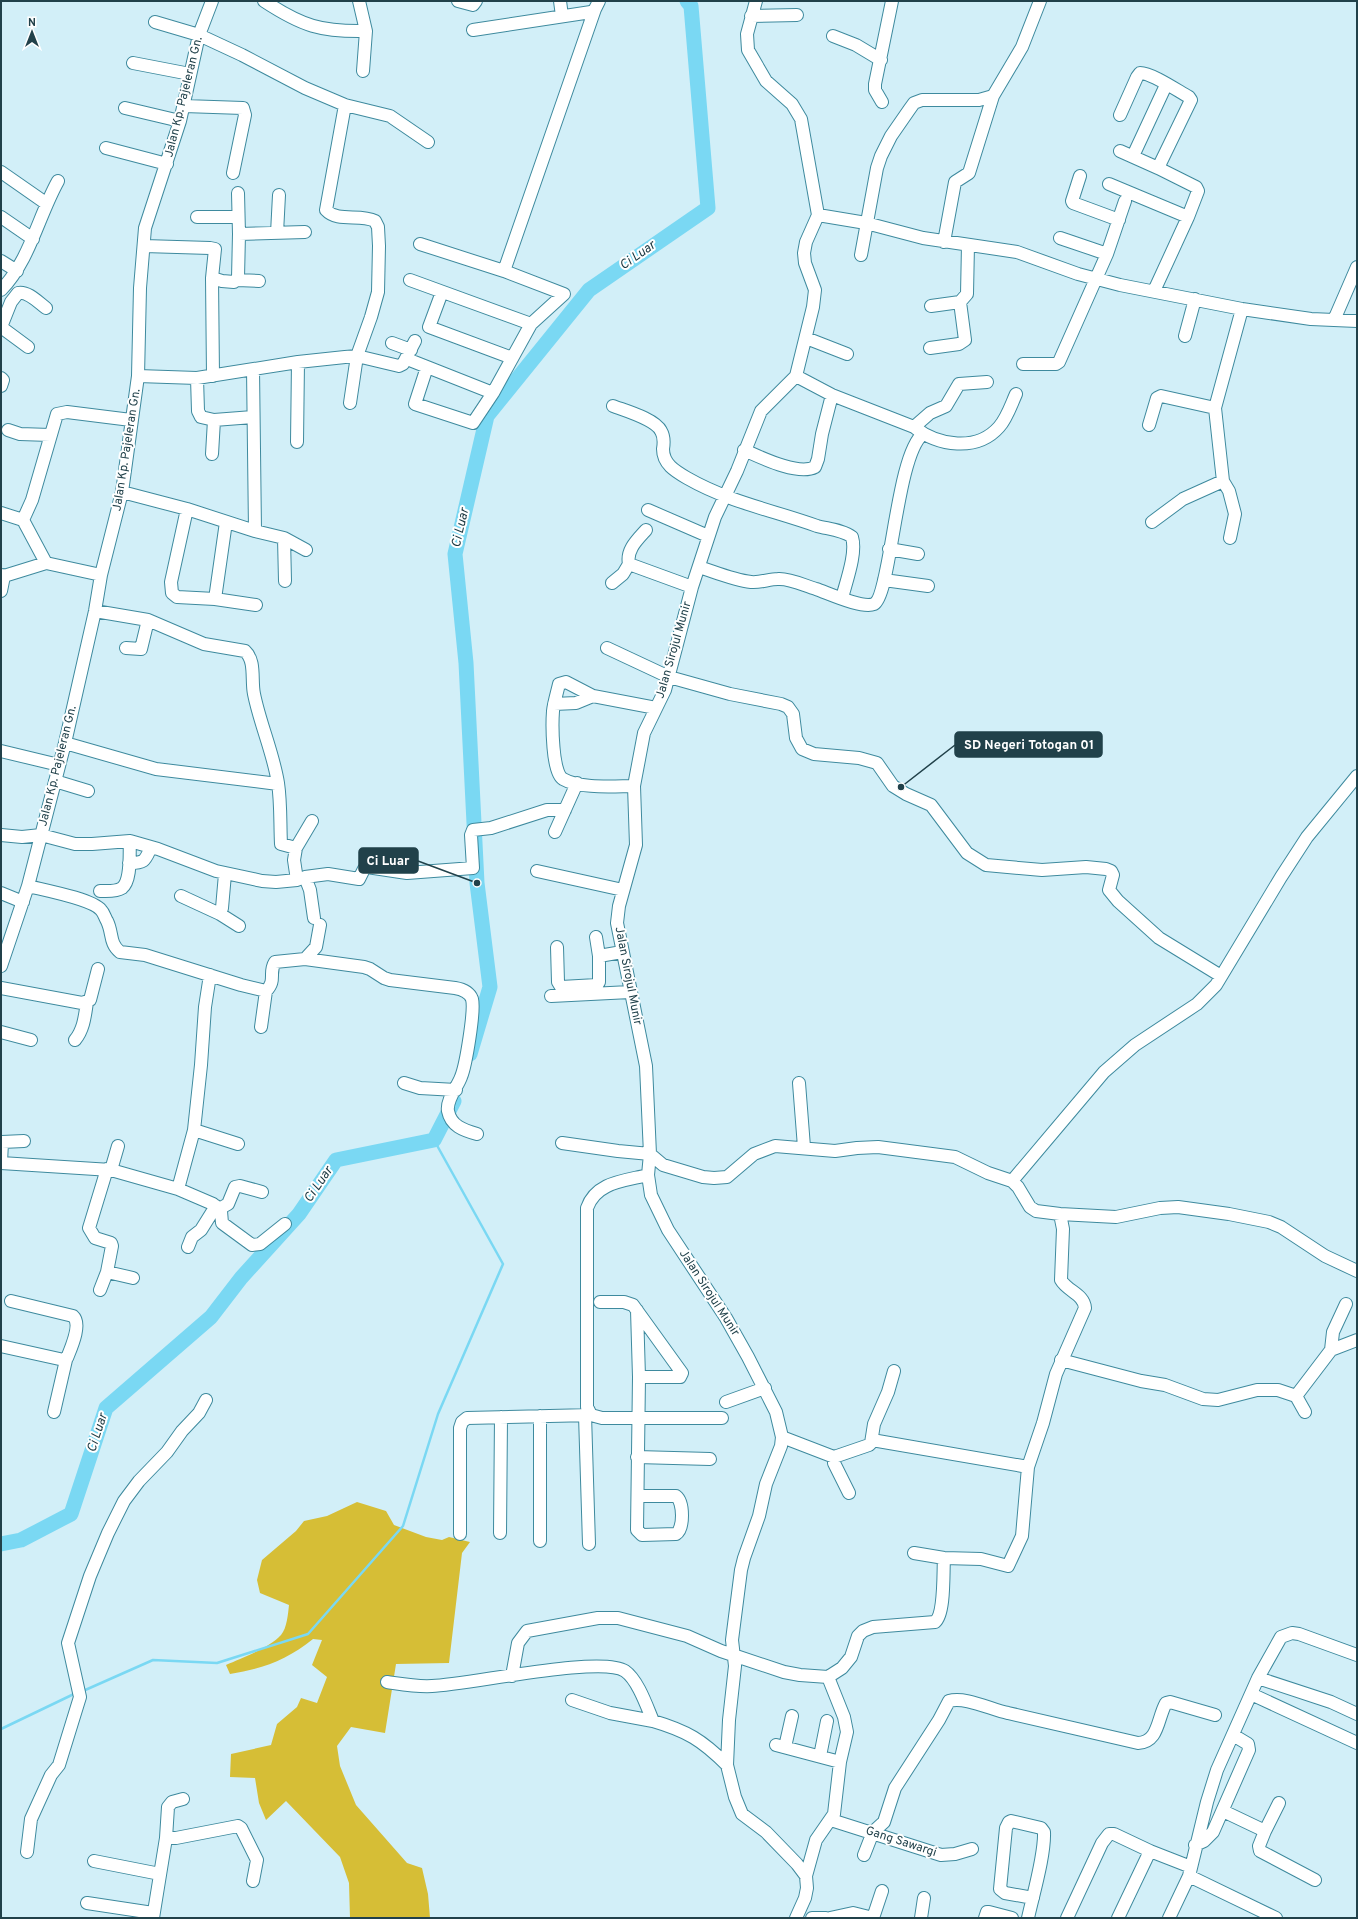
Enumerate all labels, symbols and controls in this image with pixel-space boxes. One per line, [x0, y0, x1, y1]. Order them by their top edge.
north arrow [12, 12, 52, 52]
text: N [28, 16, 36, 30]
street label: Jalan Kp. Pajeleran Gn. [161, 35, 207, 159]
water label: Ci Luar [617, 237, 660, 274]
street label: Jalan Kp. Pajeleran Gn. [109, 387, 145, 512]
water label: Ci Luar [449, 506, 474, 549]
street label: Jalan Sirojul Munir [653, 599, 696, 700]
street label: Jalan Kp. Pajeleran Gn. [35, 704, 81, 828]
callout: SD Negeri Totogan 01 [955, 732, 1102, 757]
text: SD Negeri Totogan 01 [964, 738, 1094, 754]
callout: Ci Luar [359, 848, 418, 873]
text: Ci Luar [366, 854, 410, 870]
street label: Jalan Sirojul Munir [611, 925, 645, 1027]
water label: Ci Luar [301, 1163, 337, 1206]
street label: Jalan Sirojul Munir [675, 1247, 743, 1340]
water label: Ci Luar [84, 1411, 112, 1454]
street label: Gang Sawargi [863, 1823, 939, 1861]

